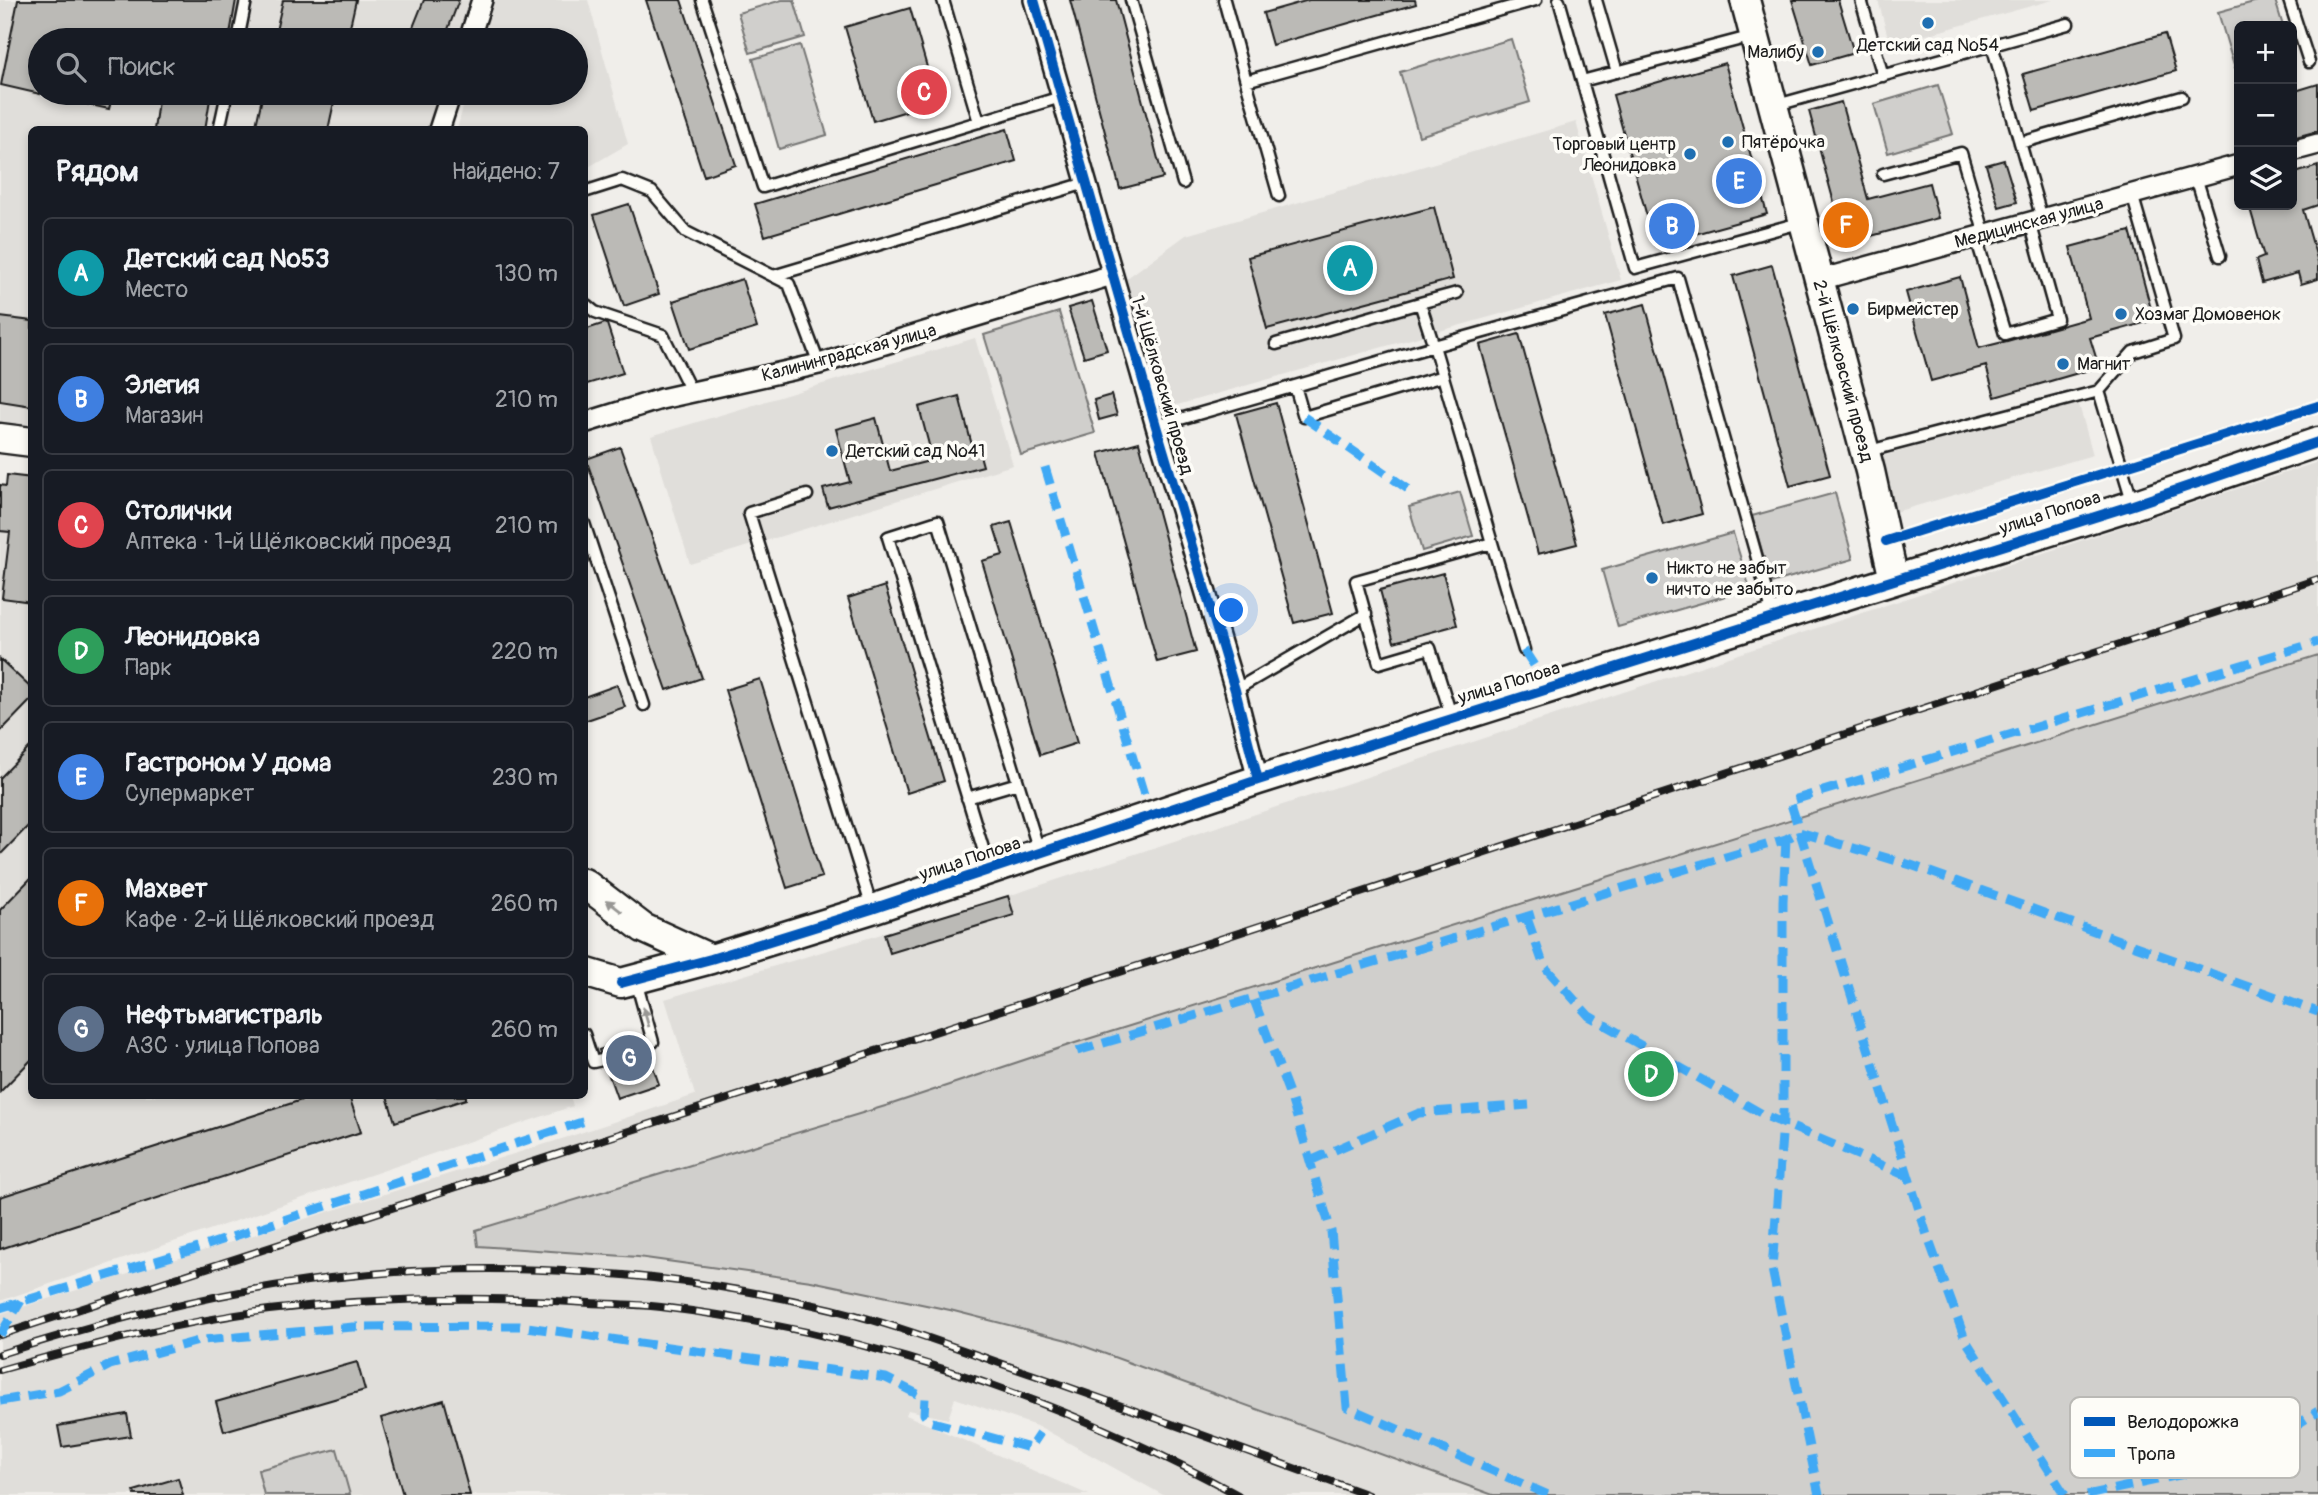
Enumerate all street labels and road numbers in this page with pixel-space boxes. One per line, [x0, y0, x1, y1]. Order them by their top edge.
street label: Медицинская улица [1952, 192, 2106, 254]
street label: 2-й Щёлковский проезд [1808, 277, 1878, 465]
street label: 1-й Щёлковский проезд [1125, 293, 1199, 477]
street label: Калининградская улица [759, 319, 939, 387]
street label: улица Попова [1995, 486, 2104, 541]
street label: улица Попова [1454, 657, 1563, 710]
street label: улица Попова [915, 832, 1024, 887]

